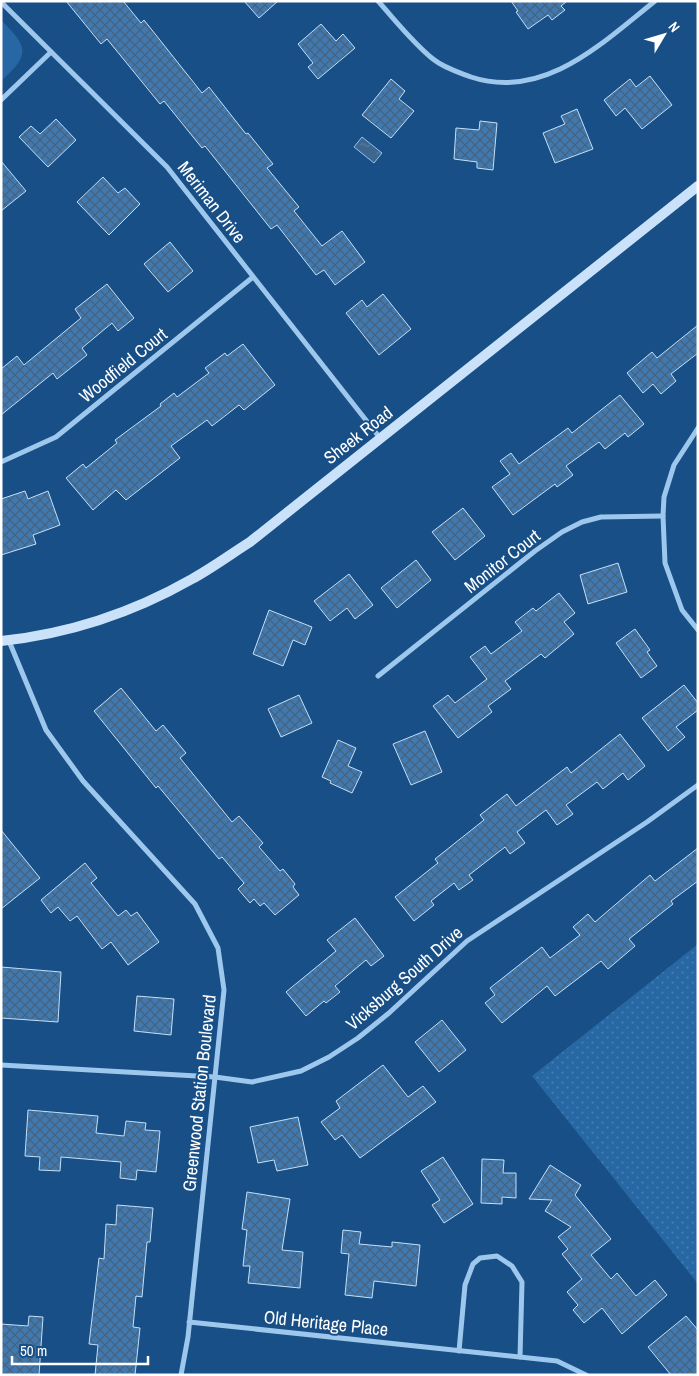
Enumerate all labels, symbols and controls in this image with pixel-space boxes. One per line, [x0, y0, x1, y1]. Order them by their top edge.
north arrow [639, 10, 689, 60]
text: N [665, 18, 684, 36]
street label: Meriman Drive [172, 156, 252, 248]
street label: Woodfield Court [74, 322, 172, 408]
street label: Sheek Road [318, 400, 398, 470]
street label: Monitor Court [459, 523, 545, 599]
street label: Vicksburg South Drive [340, 920, 468, 1036]
street label: Greenwood Station Boulevard [176, 993, 222, 1193]
street label: Old Heritage Place [263, 1304, 389, 1342]
scale bar [12, 1334, 149, 1366]
text: 50 m [20, 1340, 47, 1361]

